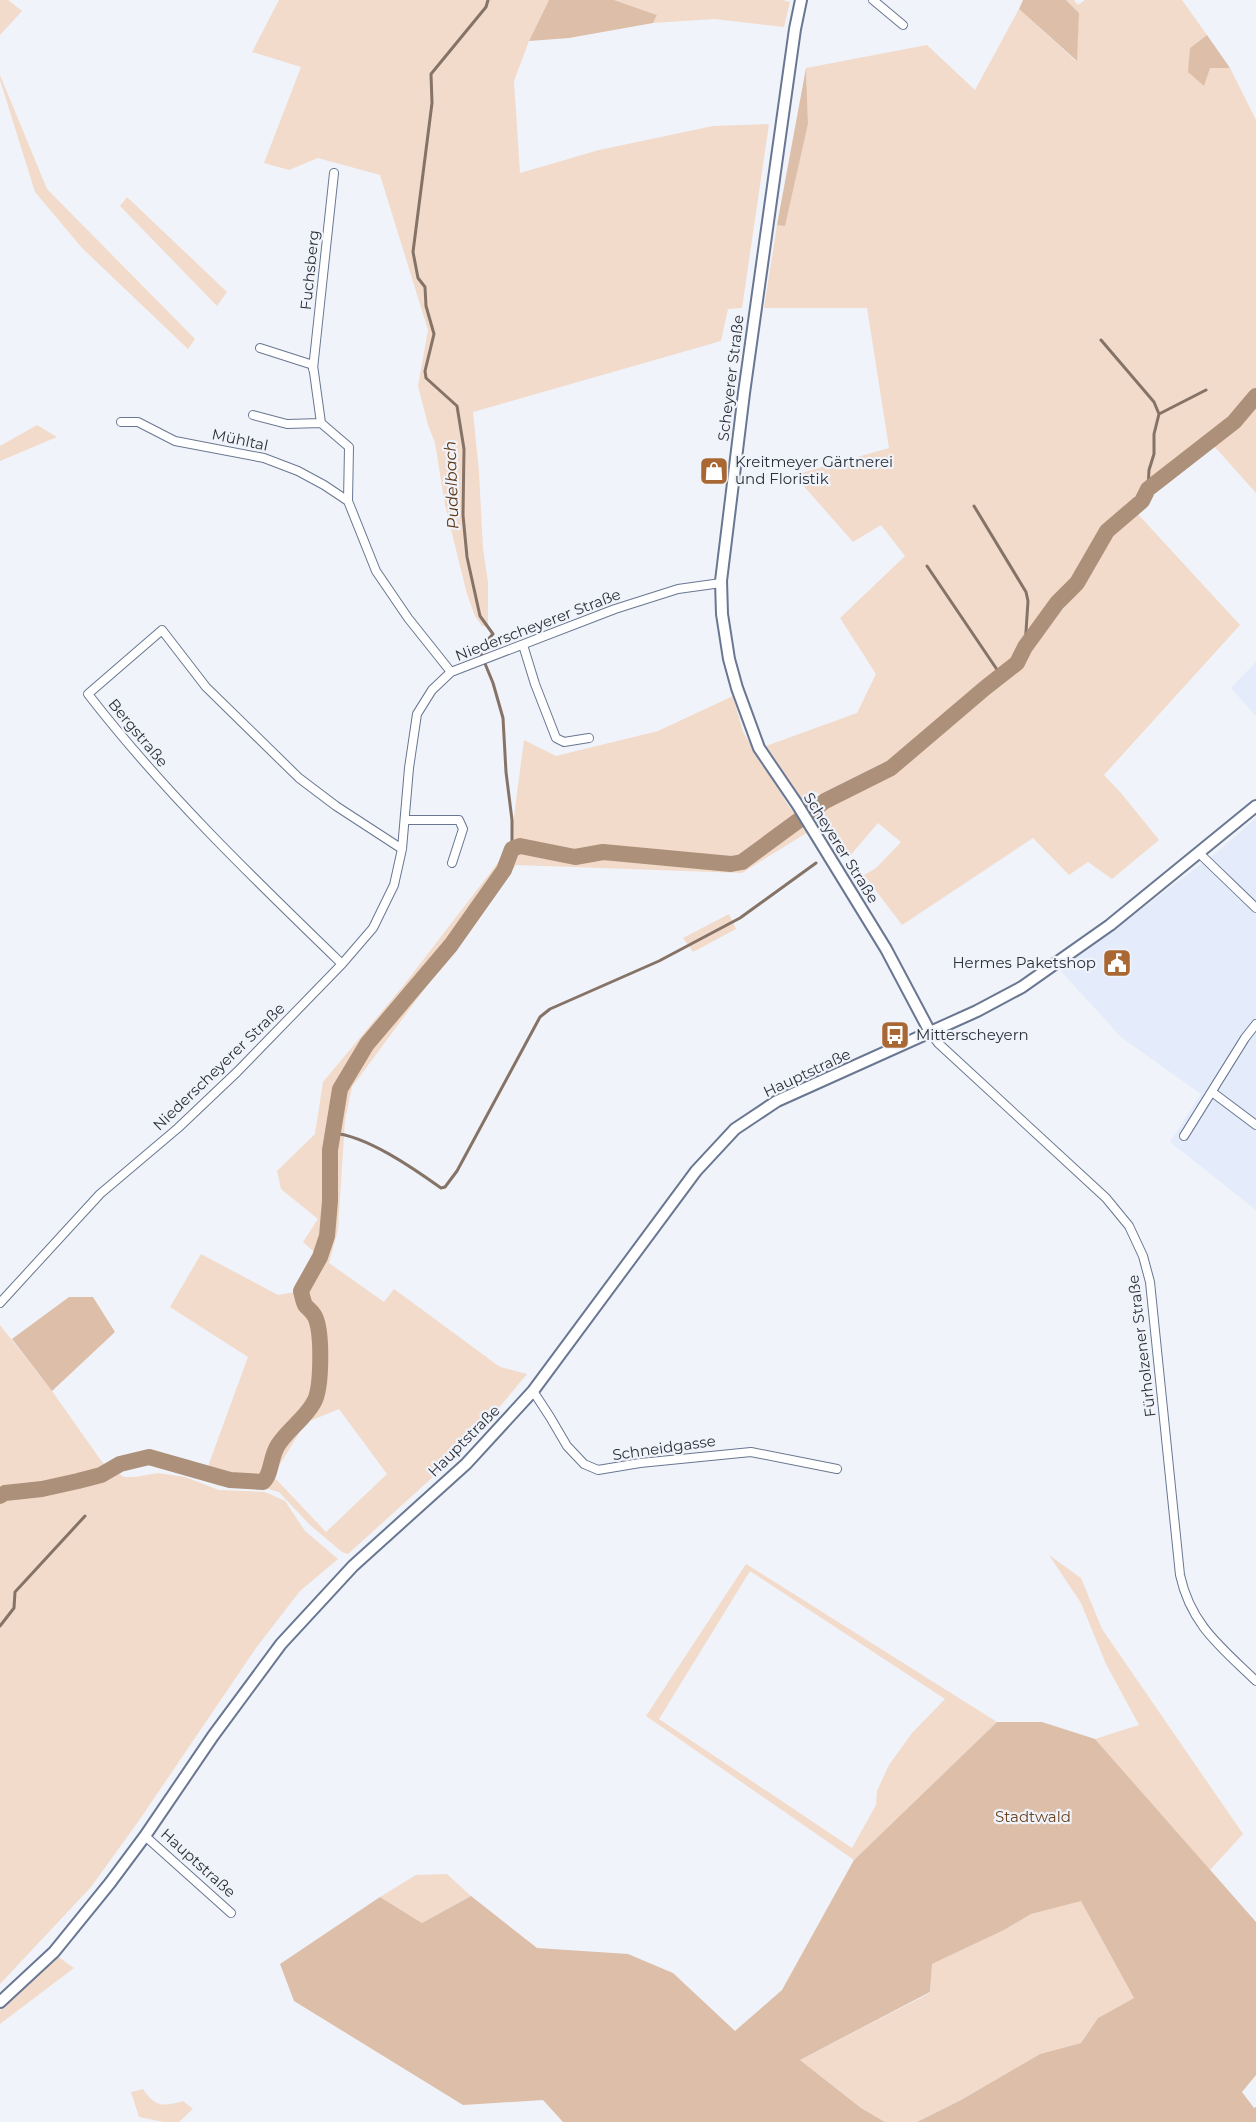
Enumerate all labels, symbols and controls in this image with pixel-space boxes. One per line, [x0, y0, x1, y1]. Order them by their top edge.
street label: Fuchsberg [296, 229, 323, 311]
street label: Scheyerer Straße [713, 314, 748, 442]
street label: Mühltal [210, 424, 270, 455]
water label: Pudelbach [440, 440, 463, 530]
place label: Kreitmeyer Gärtnerei und Floristik [735, 452, 893, 488]
shop icon: Kreitmeyer Gärtnerei und Floristik [698, 455, 730, 487]
street label: Niederscheyerer Straße [452, 584, 623, 665]
street label: Bergstraße [104, 695, 172, 771]
street label: Scheyerer Straße [800, 789, 883, 907]
public building icon: Hermes Paketshop [1101, 947, 1133, 979]
place label: Hermes Paketshop [952, 953, 1096, 972]
street label: Niederscheyerer Straße [149, 999, 288, 1135]
bus stop icon: Mitterscheyern [879, 1019, 911, 1051]
place label: Mitterscheyern [916, 1025, 1029, 1044]
street label: Hauptstraße [760, 1044, 853, 1101]
street label: Fürholzener Straße [1123, 1274, 1160, 1418]
street label: Hauptstraße [424, 1401, 504, 1481]
street label: Schneidgasse [611, 1431, 717, 1464]
park label: Stadtwald [995, 1807, 1071, 1826]
street label: Hauptstraße [157, 1824, 240, 1901]

